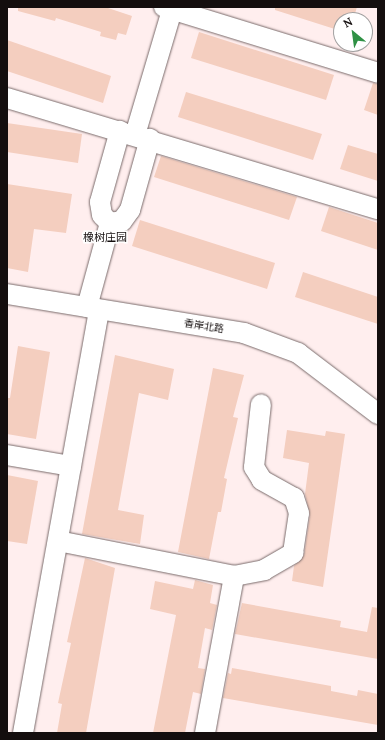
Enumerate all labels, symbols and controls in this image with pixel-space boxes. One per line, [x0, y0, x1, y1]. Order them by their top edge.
north arrow [333, 12, 373, 52]
text: N [341, 14, 355, 31]
district label: 橡树庄园 [83, 230, 127, 244]
street label: 香岸北路 [183, 317, 225, 335]

